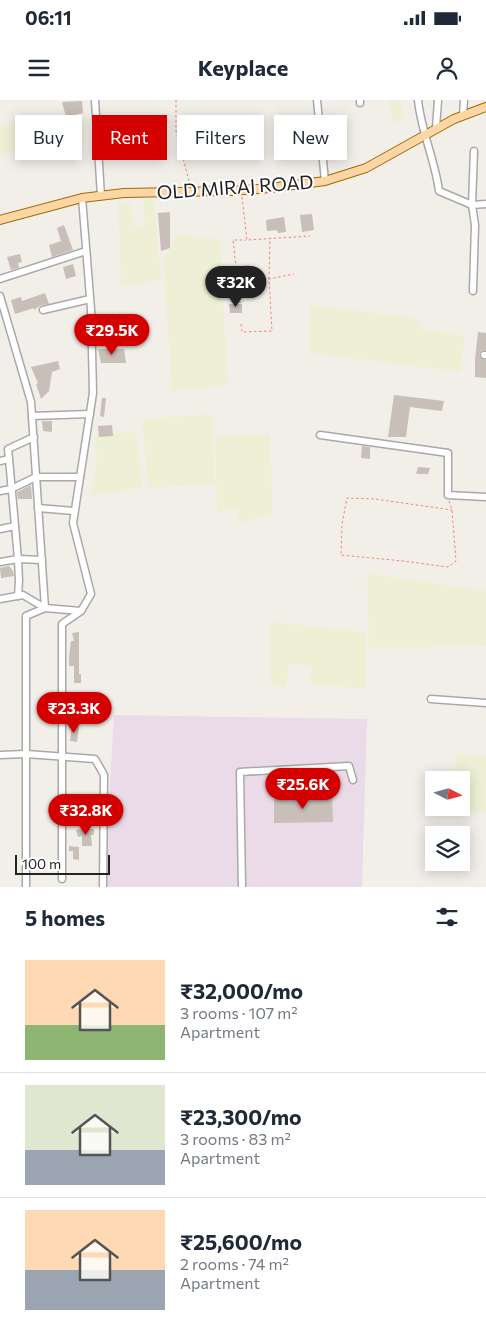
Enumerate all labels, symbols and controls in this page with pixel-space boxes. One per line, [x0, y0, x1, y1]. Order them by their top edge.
text: 06:11 [25, 6, 72, 29]
icon: menu [25, 54, 53, 82]
text: Keyplace [198, 54, 288, 81]
icon: person [433, 54, 461, 82]
chip: Buy [15, 115, 82, 160]
chip: Rent [92, 115, 167, 160]
chip: Filters [177, 115, 264, 160]
chip: New [274, 115, 347, 160]
street label: OLD MIRAJ ROAD [156, 170, 314, 203]
pin: ₹32K [206, 266, 266, 308]
text: ₹32K [216, 272, 256, 291]
pin: ₹29.5K [71, 314, 153, 356]
text: ₹29.5K [85, 320, 139, 339]
pin: ₹23.3K [33, 692, 115, 734]
text: ₹23.3K [48, 698, 100, 717]
pin: ₹25.6K [262, 768, 344, 810]
north arrow [425, 771, 470, 816]
map controls [425, 771, 470, 871]
text: ₹25.6K [276, 774, 330, 793]
pin: ₹32.8K [45, 794, 127, 836]
text: ₹32.8K [59, 800, 113, 819]
button: layers [425, 826, 470, 871]
scale bar [15, 852, 110, 875]
text: 100 m [22, 855, 61, 872]
icon: filters [433, 903, 461, 931]
text: 5 homes [25, 905, 105, 930]
text: ₹32,000/mo [180, 978, 303, 1003]
icon: home [65, 980, 125, 1040]
text: 3 rooms · 107 m² [180, 1003, 298, 1022]
text: Apartment [180, 1022, 260, 1041]
text: ₹23,300/mo [180, 1104, 302, 1129]
icon: home [65, 1105, 125, 1165]
text: 3 rooms · 83 m² [180, 1129, 291, 1148]
text: Apartment [180, 1148, 260, 1167]
text: ₹25,600/mo [180, 1229, 302, 1254]
icon: home [65, 1230, 125, 1290]
text: 2 rooms · 74 m² [180, 1254, 289, 1273]
text: Apartment [180, 1273, 260, 1292]

